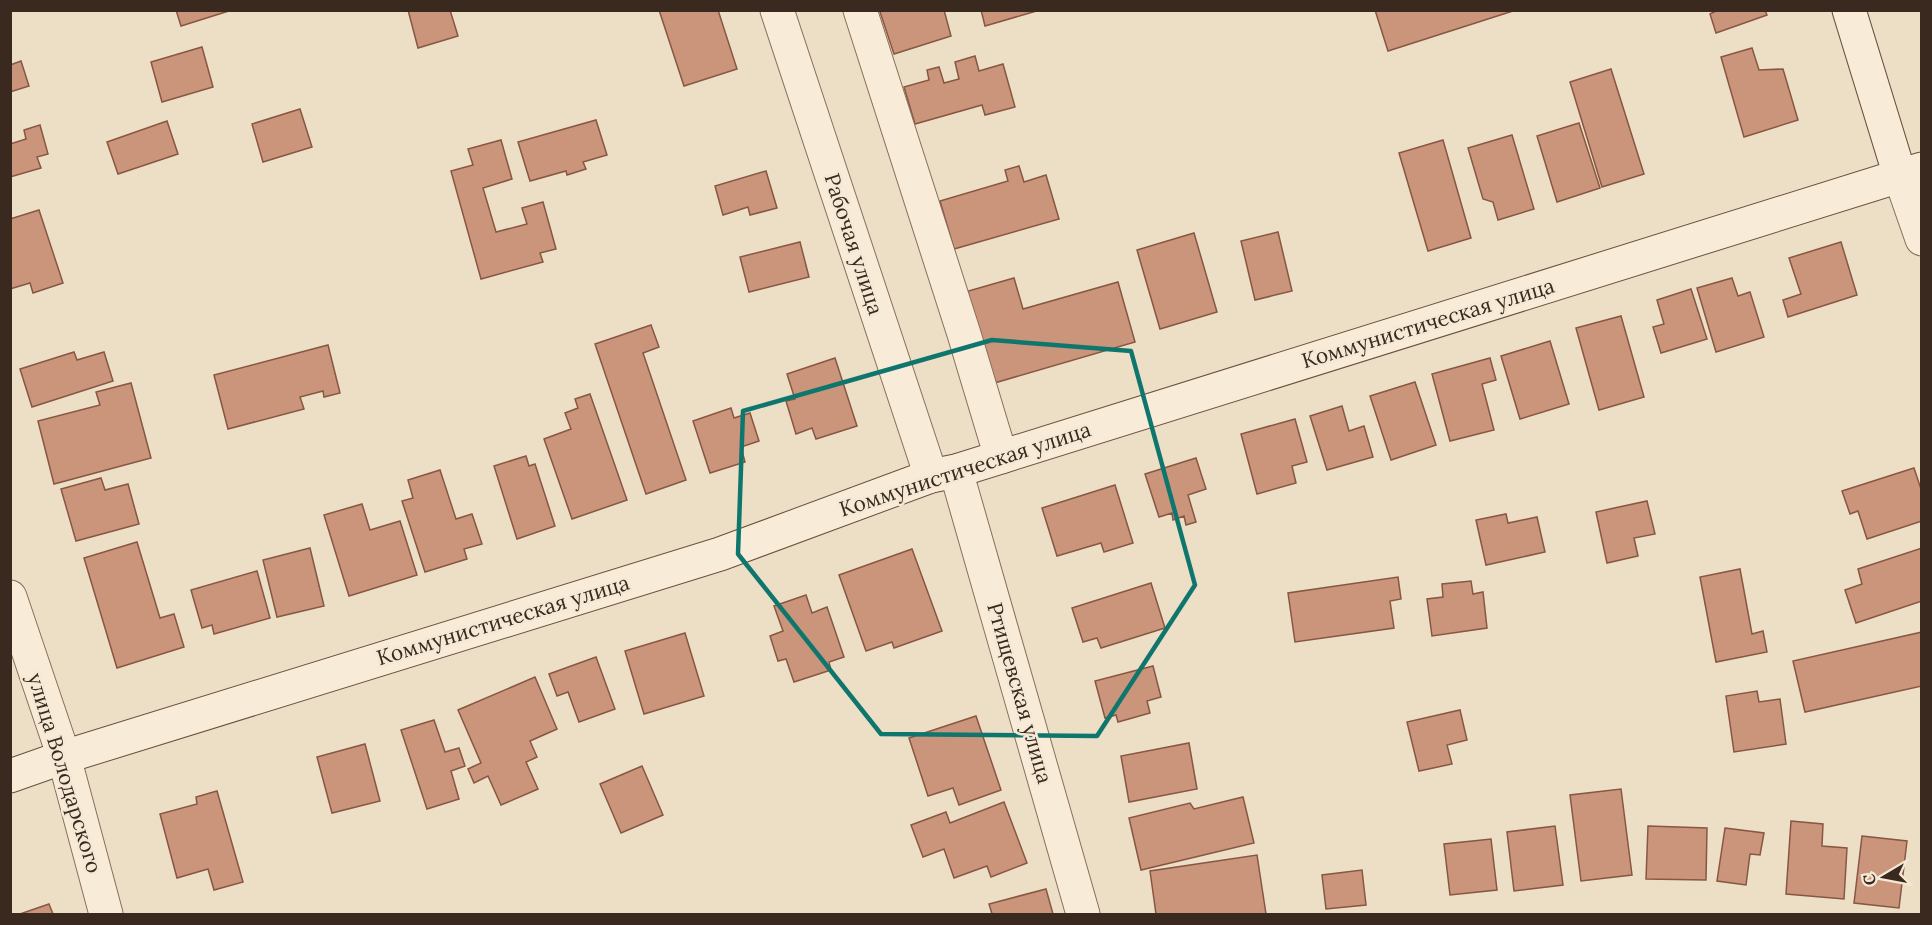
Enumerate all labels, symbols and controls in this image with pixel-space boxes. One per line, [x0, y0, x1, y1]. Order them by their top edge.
street label: Рабочая улица [818, 170, 890, 318]
street label: Коммунистическая улица [1298, 272, 1558, 374]
street label: Коммунистическая улица [836, 415, 1094, 522]
street label: Коммунистическая улица [373, 569, 633, 671]
street label: Ртищевская улица [981, 599, 1059, 787]
street label: улица Володарского [22, 670, 108, 876]
north arrow [1854, 847, 1914, 907]
text: С [1858, 872, 1880, 887]

